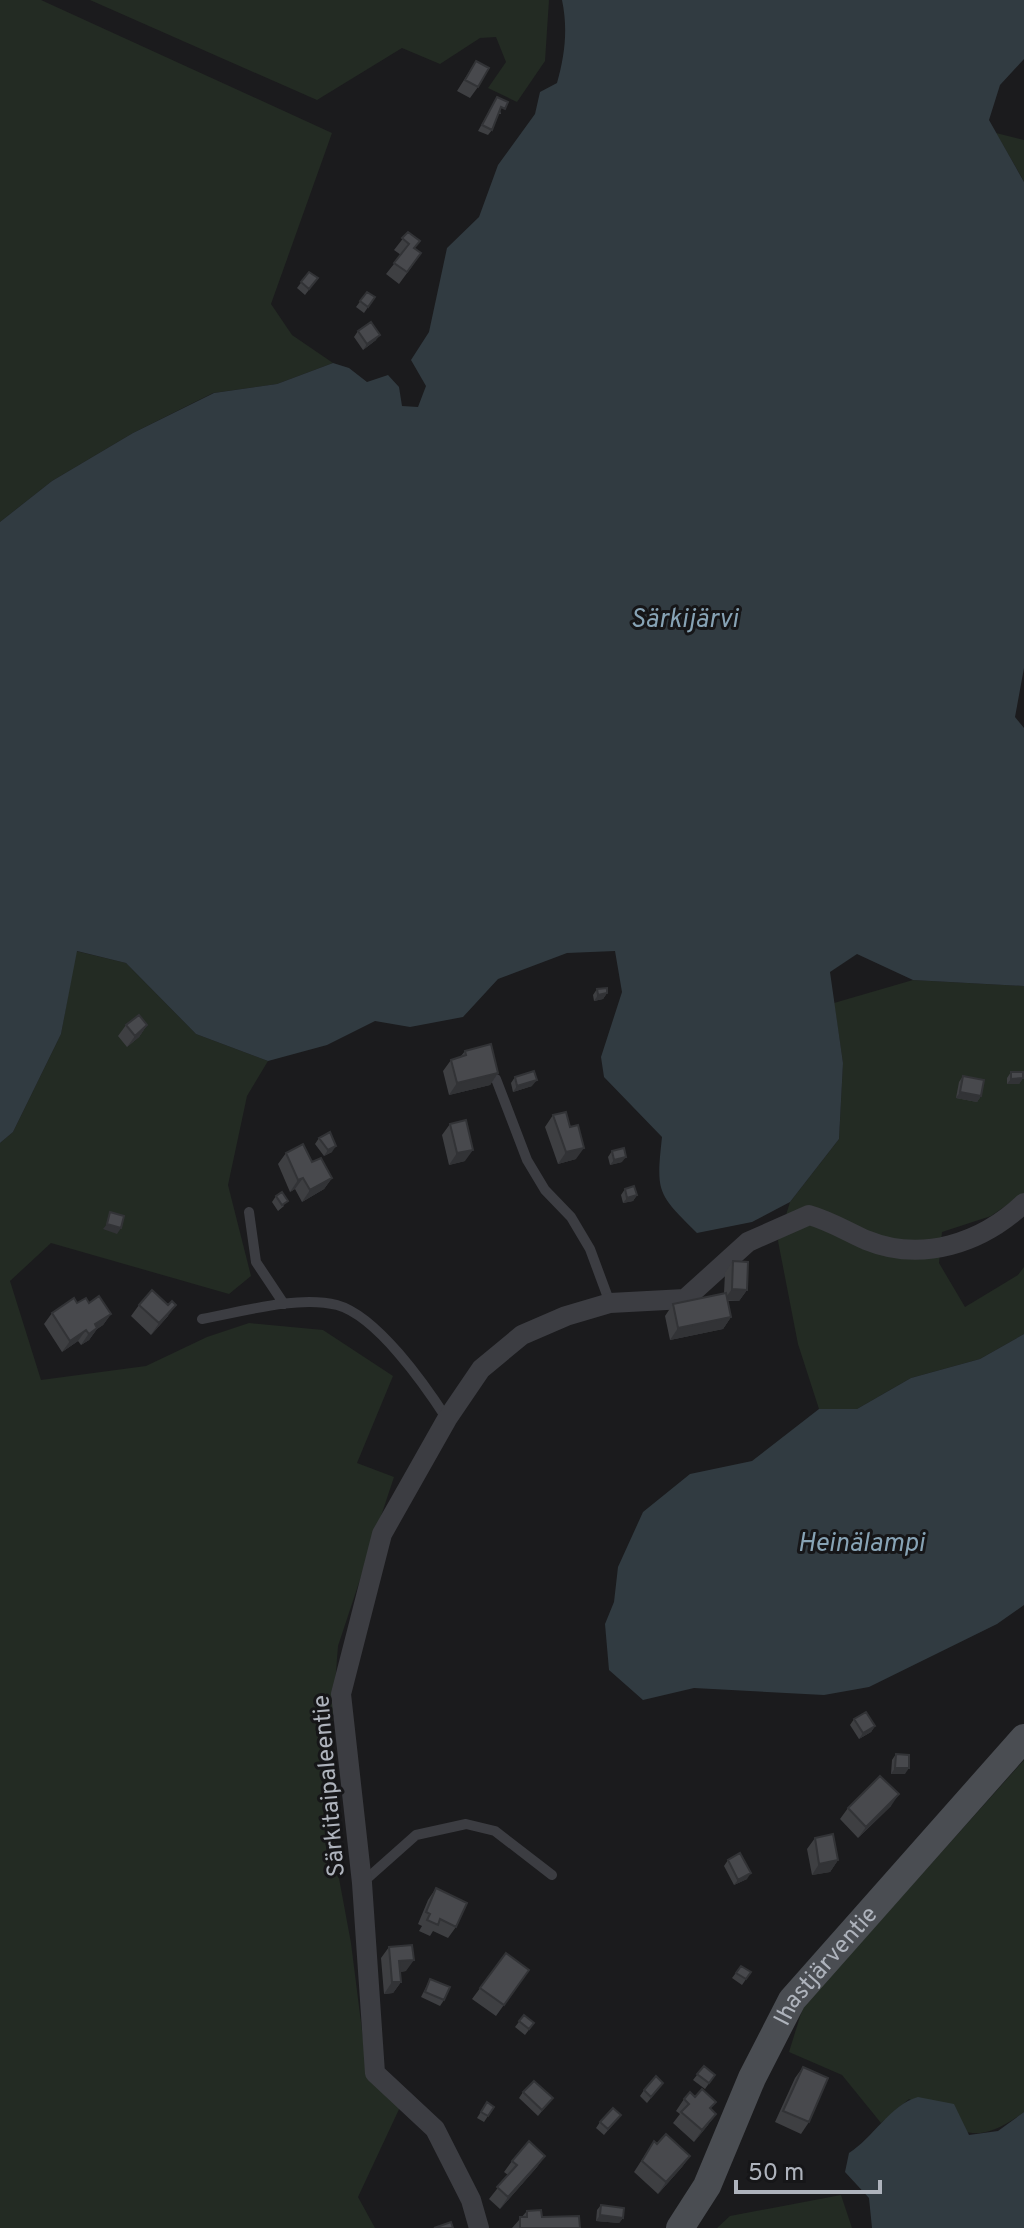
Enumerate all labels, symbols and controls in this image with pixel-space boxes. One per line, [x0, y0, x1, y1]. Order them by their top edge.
water label: Särkijärvi [630, 604, 739, 637]
water label: Heinälampi [798, 1528, 926, 1561]
street label: Särkitaipaleentie [307, 1694, 353, 1878]
street label: Ihastjärventie [768, 1901, 885, 2031]
scale bar [736, 2144, 880, 2194]
text: 50 m [748, 2159, 804, 2189]

